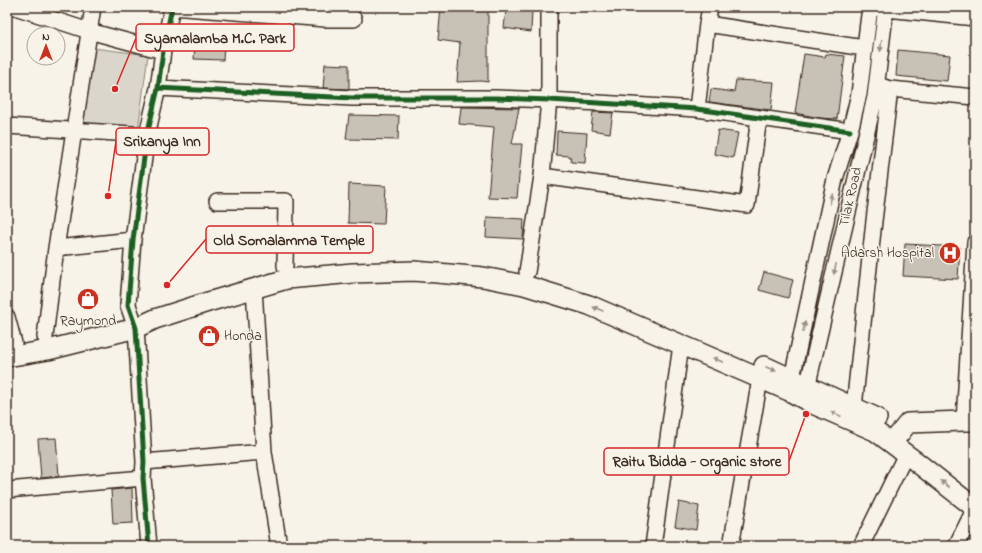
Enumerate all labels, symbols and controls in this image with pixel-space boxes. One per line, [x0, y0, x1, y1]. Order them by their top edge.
callout: Syamalamba M.C. Park [136, 24, 294, 51]
north arrow [26, 26, 66, 66]
text: Syamalamba M.C. Park [144, 28, 287, 52]
text: N [42, 29, 50, 45]
one-way arrow [878, 40, 884, 52]
callout: Srikanya Inn [116, 128, 209, 155]
text: Srikanya Inn [123, 131, 201, 155]
street label: Tilak Road [834, 165, 868, 229]
one-way arrow [828, 193, 834, 206]
callout: Old Somalamma Temple [206, 226, 373, 253]
text: Old Somalamma Temple [213, 230, 366, 252]
hospital icon: Adarsh Hospital [937, 240, 963, 266]
place label: Adarsh Hospital [841, 243, 934, 264]
one-way arrow [831, 262, 837, 275]
shop icon: Raymond [75, 286, 101, 312]
one-way arrow [592, 305, 604, 311]
place label: Raymond [60, 311, 116, 333]
one-way arrow [801, 320, 807, 333]
shop icon: Honda [196, 323, 222, 349]
place label: Honda [224, 326, 262, 347]
one-way arrow [711, 357, 723, 363]
one-way arrow [765, 366, 776, 372]
one-way arrow [830, 411, 842, 417]
callout: Raitu Bidda - Organic store [604, 448, 789, 475]
text: Raitu Bidda - Organic store [611, 451, 783, 475]
one-way arrow [939, 480, 950, 488]

